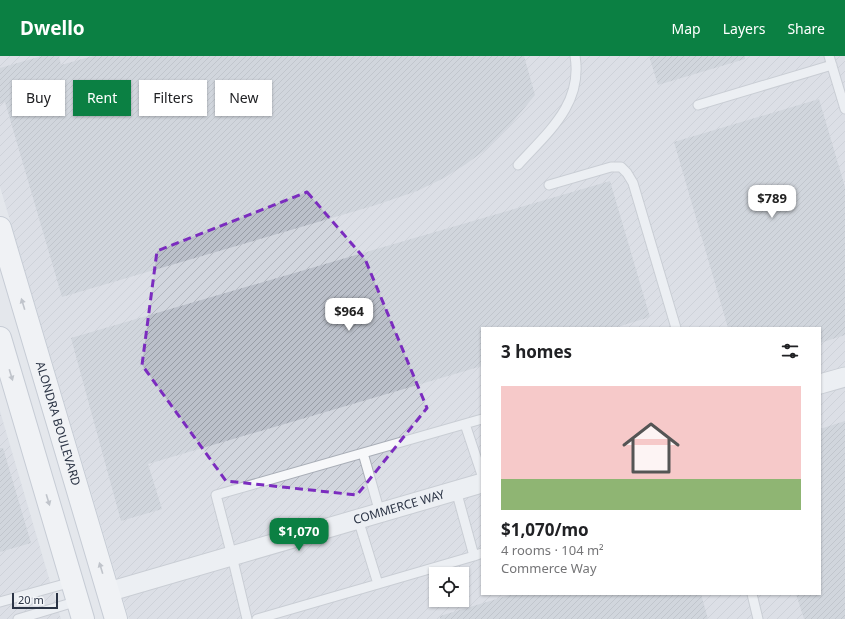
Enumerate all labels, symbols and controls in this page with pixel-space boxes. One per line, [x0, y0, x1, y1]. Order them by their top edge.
text: Dwello [20, 15, 85, 41]
text: Map [672, 19, 701, 38]
text: Layers [723, 19, 765, 38]
text: Share [787, 19, 825, 38]
chip: Buy [12, 80, 65, 116]
chip: Rent [73, 80, 131, 116]
chip: Filters [139, 80, 207, 116]
chip: New [215, 80, 272, 116]
pin: $789 [748, 185, 796, 219]
text: $789 [757, 189, 787, 207]
one-way arrow [20, 298, 26, 310]
pin: $964 [325, 298, 373, 332]
text: $964 [334, 302, 364, 320]
text: 3 homes [501, 340, 572, 363]
icon: filters [779, 340, 801, 362]
street label: ALONDRA BOULEVARD [32, 359, 85, 488]
one-way arrow [8, 369, 14, 381]
icon: home [615, 412, 687, 484]
street label: COMMERCE WAY [351, 485, 447, 528]
one-way arrow [45, 494, 51, 506]
pin: $1,070 [266, 518, 332, 552]
text: $1,070/mo [501, 518, 589, 541]
text: $1,070 [279, 522, 319, 540]
text: 4 rooms · 104 m² [501, 541, 604, 559]
text: Commerce Way [501, 559, 597, 577]
one-way arrow [98, 562, 104, 574]
map controls [429, 567, 469, 607]
button: locate [429, 567, 469, 607]
scale bar [12, 591, 58, 610]
text: 20 m [18, 592, 44, 607]

